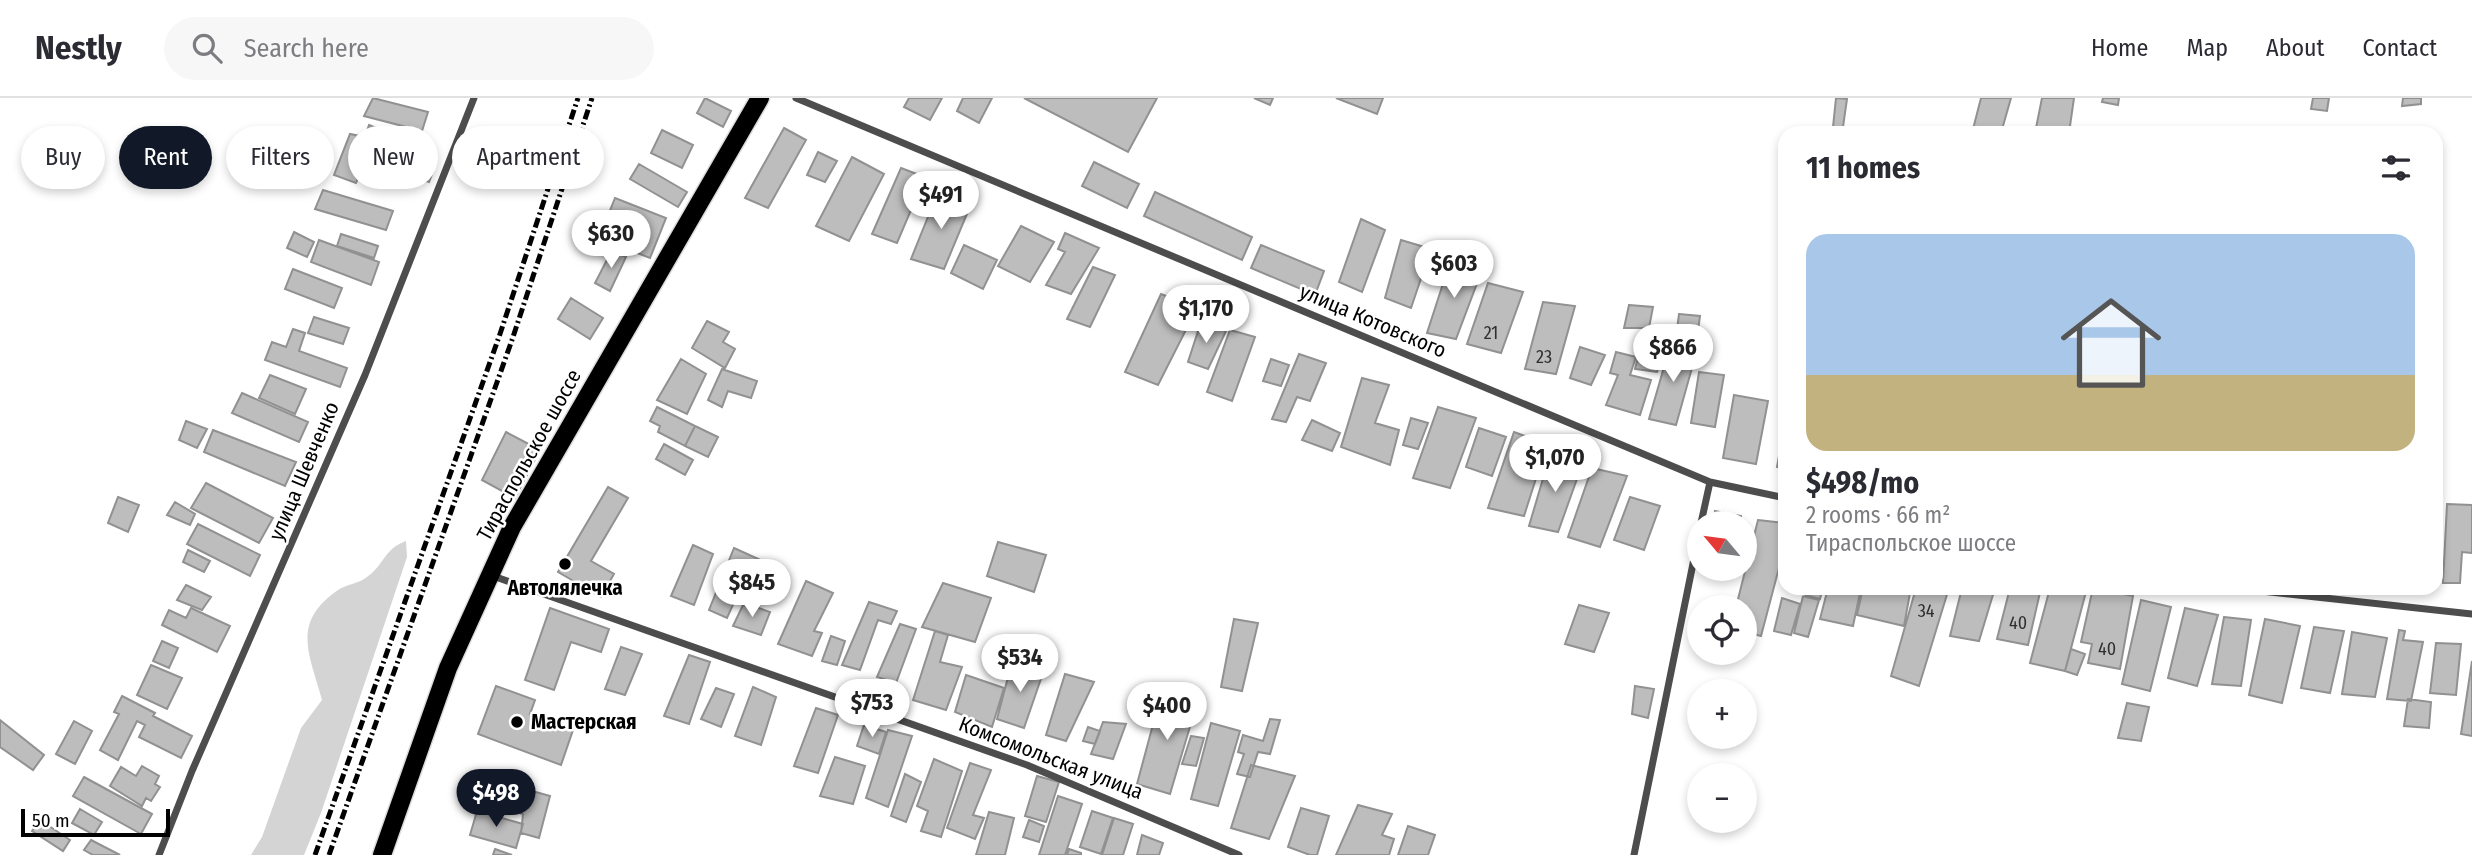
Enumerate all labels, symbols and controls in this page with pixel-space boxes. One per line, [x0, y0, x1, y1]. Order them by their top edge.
search box [164, 17, 654, 80]
text: Nestly [35, 28, 122, 68]
icon: search [188, 29, 226, 67]
text: Search here [244, 33, 369, 64]
text: Home [2091, 34, 2148, 62]
text: Map [2186, 34, 2228, 62]
text: About [2266, 34, 2324, 62]
text: Contact [2362, 34, 2437, 62]
chip: Buy [21, 126, 105, 189]
chip: Rent [119, 126, 212, 189]
chip: Filters [226, 126, 334, 189]
chip: New [348, 126, 438, 189]
chip: Apartment [452, 126, 604, 189]
icon: filters [2377, 149, 2415, 187]
text: 11 homes [1806, 150, 1920, 186]
pin: $491 [900, 172, 982, 231]
text: $491 [919, 180, 963, 208]
pin: $630 [570, 211, 652, 270]
text: $630 [588, 219, 634, 247]
pin: $603 [1413, 240, 1495, 300]
text: $603 [1431, 249, 1477, 277]
street label: улица Котовского [1296, 278, 1450, 364]
icon: home [2048, 280, 2174, 406]
pin: $1,170 [1149, 286, 1263, 345]
text: $1,170 [1178, 294, 1234, 322]
house number: 21 [1484, 322, 1498, 344]
pin: $866 [1632, 324, 1714, 384]
text: $866 [1649, 333, 1697, 361]
house number: 23 [1536, 346, 1552, 368]
street label: Тираспольское шоссе [471, 365, 587, 545]
street label: улица Шевченко [263, 398, 345, 544]
pin: $1,070 [1498, 434, 1612, 494]
text: $1,070 [1525, 443, 1585, 471]
text: $498/mo [1806, 465, 1919, 501]
text: 2 rooms · 66 m² [1806, 501, 1950, 529]
north arrow [1687, 511, 1757, 581]
map controls [1687, 511, 1757, 833]
text: Тираспольское шоссе [1806, 529, 2016, 557]
marker: Автолялечка [557, 556, 573, 572]
pin: $845 [711, 560, 793, 619]
text: $845 [729, 568, 775, 596]
place label: Автолялечка [506, 575, 623, 601]
button: locate [1687, 595, 1757, 665]
house number: 34 [1918, 600, 1935, 622]
house number: 40 [2009, 612, 2027, 634]
pin: $534 [979, 634, 1061, 694]
house number: 40 [2098, 638, 2116, 660]
text: $534 [997, 643, 1043, 671]
button: + [1687, 679, 1757, 749]
pin: $753 [831, 680, 913, 739]
pin: $400 [1126, 682, 1208, 742]
text: $753 [851, 688, 893, 716]
text: $400 [1143, 691, 1191, 719]
place label: Мастерская [531, 709, 637, 735]
street label: Комсомольская улица [955, 711, 1147, 805]
marker: Мастерская [509, 714, 525, 730]
button: − [1687, 763, 1757, 833]
pin: $498 [455, 770, 537, 829]
text: $498 [473, 778, 519, 806]
scale bar [21, 806, 170, 838]
text: 50 m [32, 809, 70, 832]

